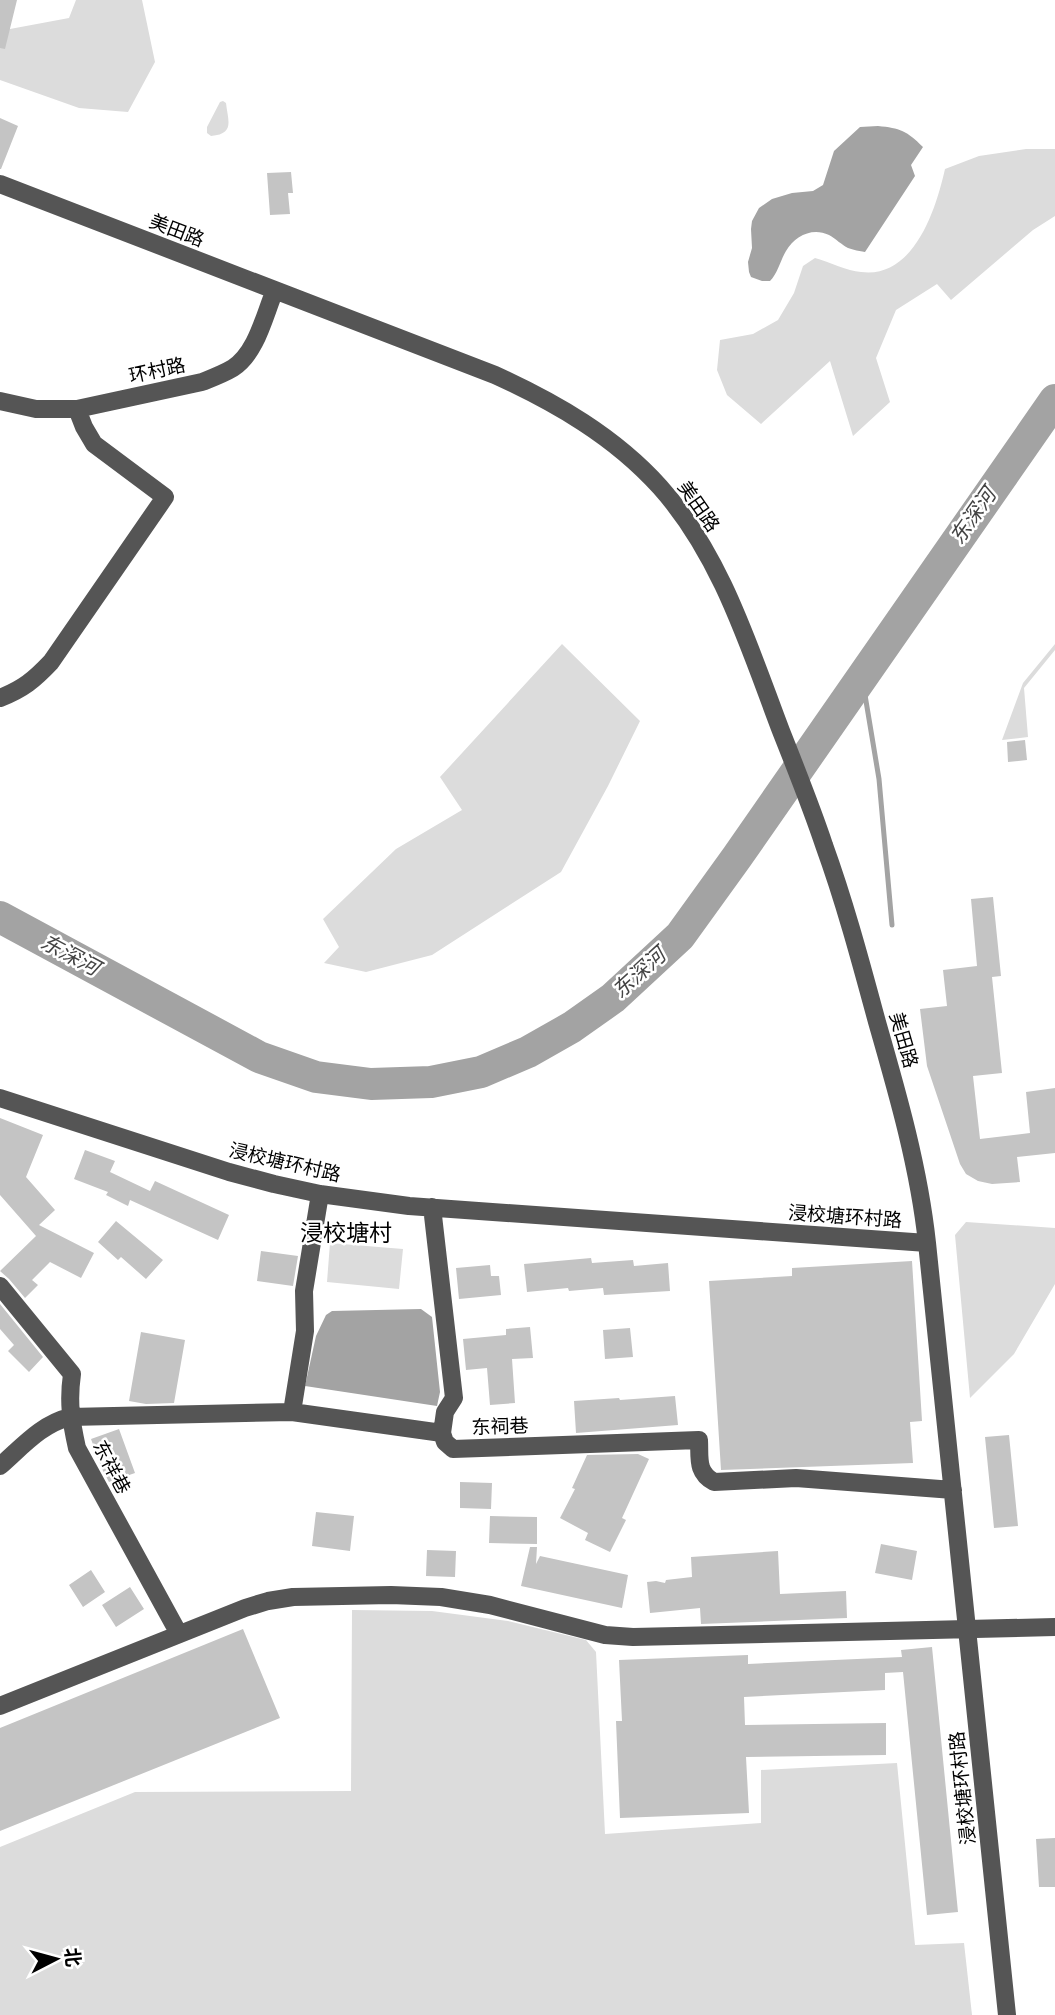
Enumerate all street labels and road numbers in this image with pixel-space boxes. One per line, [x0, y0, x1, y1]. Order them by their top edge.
street label: 美田路 [146, 210, 208, 250]
street label: 环村路 [127, 353, 187, 387]
street label: 美田路 [674, 476, 724, 536]
street label: 美田路 [886, 1010, 922, 1070]
street label: 浸校塘环村路 [227, 1138, 343, 1186]
street label: 浸校塘环村路 [787, 1201, 903, 1231]
street label: 东祠巷 [471, 1414, 529, 1438]
street label: 东祥巷 [89, 1437, 135, 1497]
street label: 浸校塘环村路 [945, 1730, 979, 1846]

